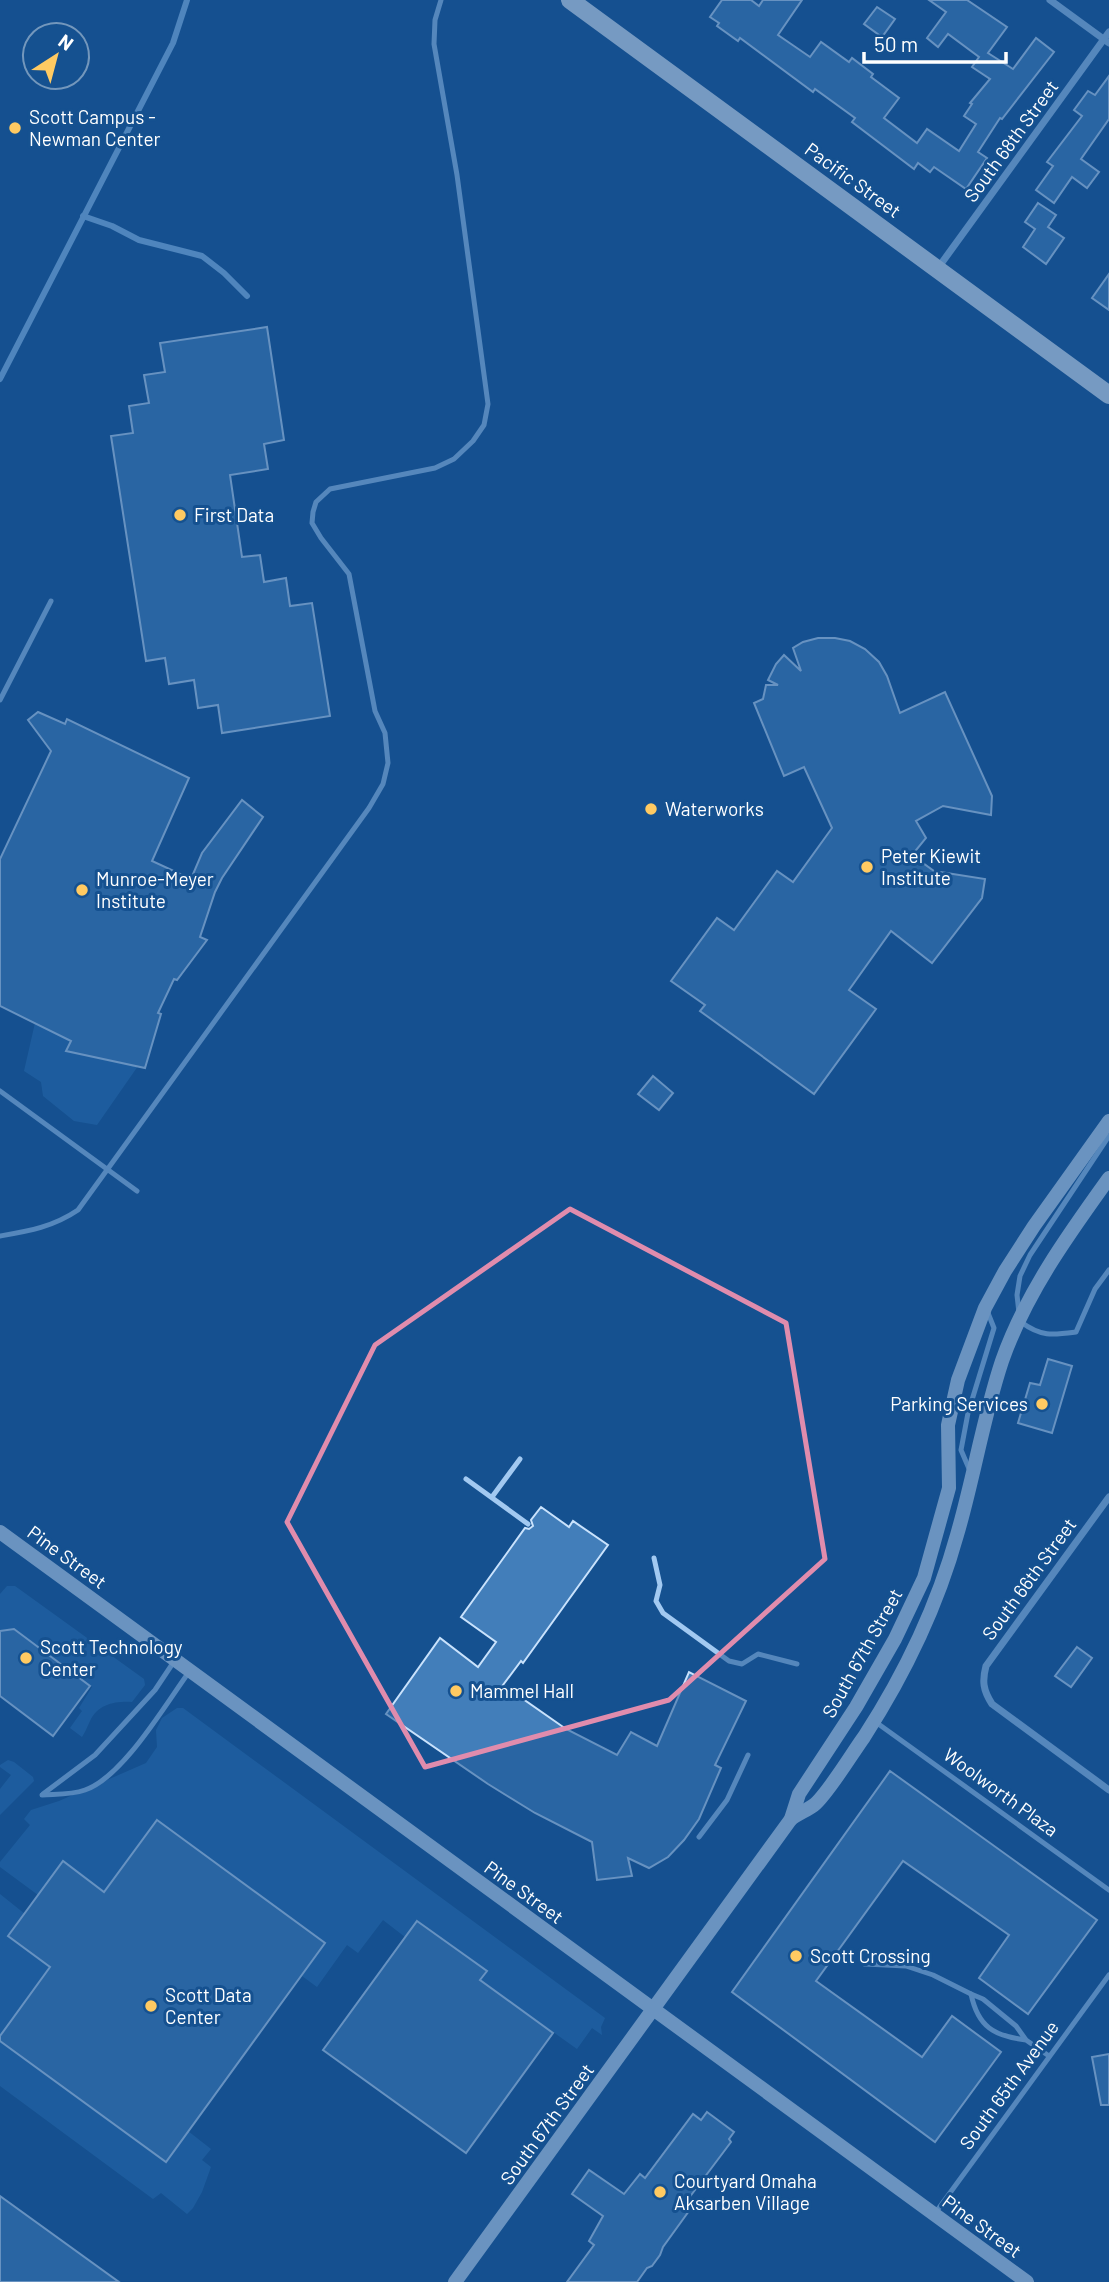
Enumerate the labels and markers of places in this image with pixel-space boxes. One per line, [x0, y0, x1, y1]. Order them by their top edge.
place label: Scott Campus - Newman Center [29, 105, 161, 150]
marker: Scott Campus - Newman Center [7, 120, 23, 136]
place label: First Data [194, 503, 274, 526]
marker: First Data [172, 507, 188, 523]
place label: Waterworks [665, 797, 764, 820]
marker: Waterworks [643, 801, 659, 817]
place label: Peter Kiewit Institute [881, 844, 981, 889]
marker: Peter Kiewit Institute [859, 859, 875, 875]
place label: Munroe-Meyer Institute [96, 867, 214, 912]
marker: Munroe-Meyer Institute [74, 882, 90, 898]
place label: Parking Services [890, 1392, 1028, 1415]
marker: Parking Services [1034, 1396, 1050, 1412]
place label: Scott Technology Center [40, 1635, 183, 1680]
marker: Scott Technology Center [18, 1650, 34, 1666]
place label: Mammel Hall [470, 1679, 574, 1702]
marker: Mammel Hall [448, 1683, 464, 1699]
place label: Scott Crossing [810, 1944, 931, 1967]
marker: Scott Crossing [788, 1948, 804, 1964]
place label: Scott Data Center [165, 1983, 252, 2028]
marker: Scott Data Center [143, 1998, 159, 2014]
place label: Courtyard Omaha Aksarben Village [674, 2169, 817, 2214]
marker: Courtyard Omaha Aksarben Village [652, 2184, 668, 2200]

